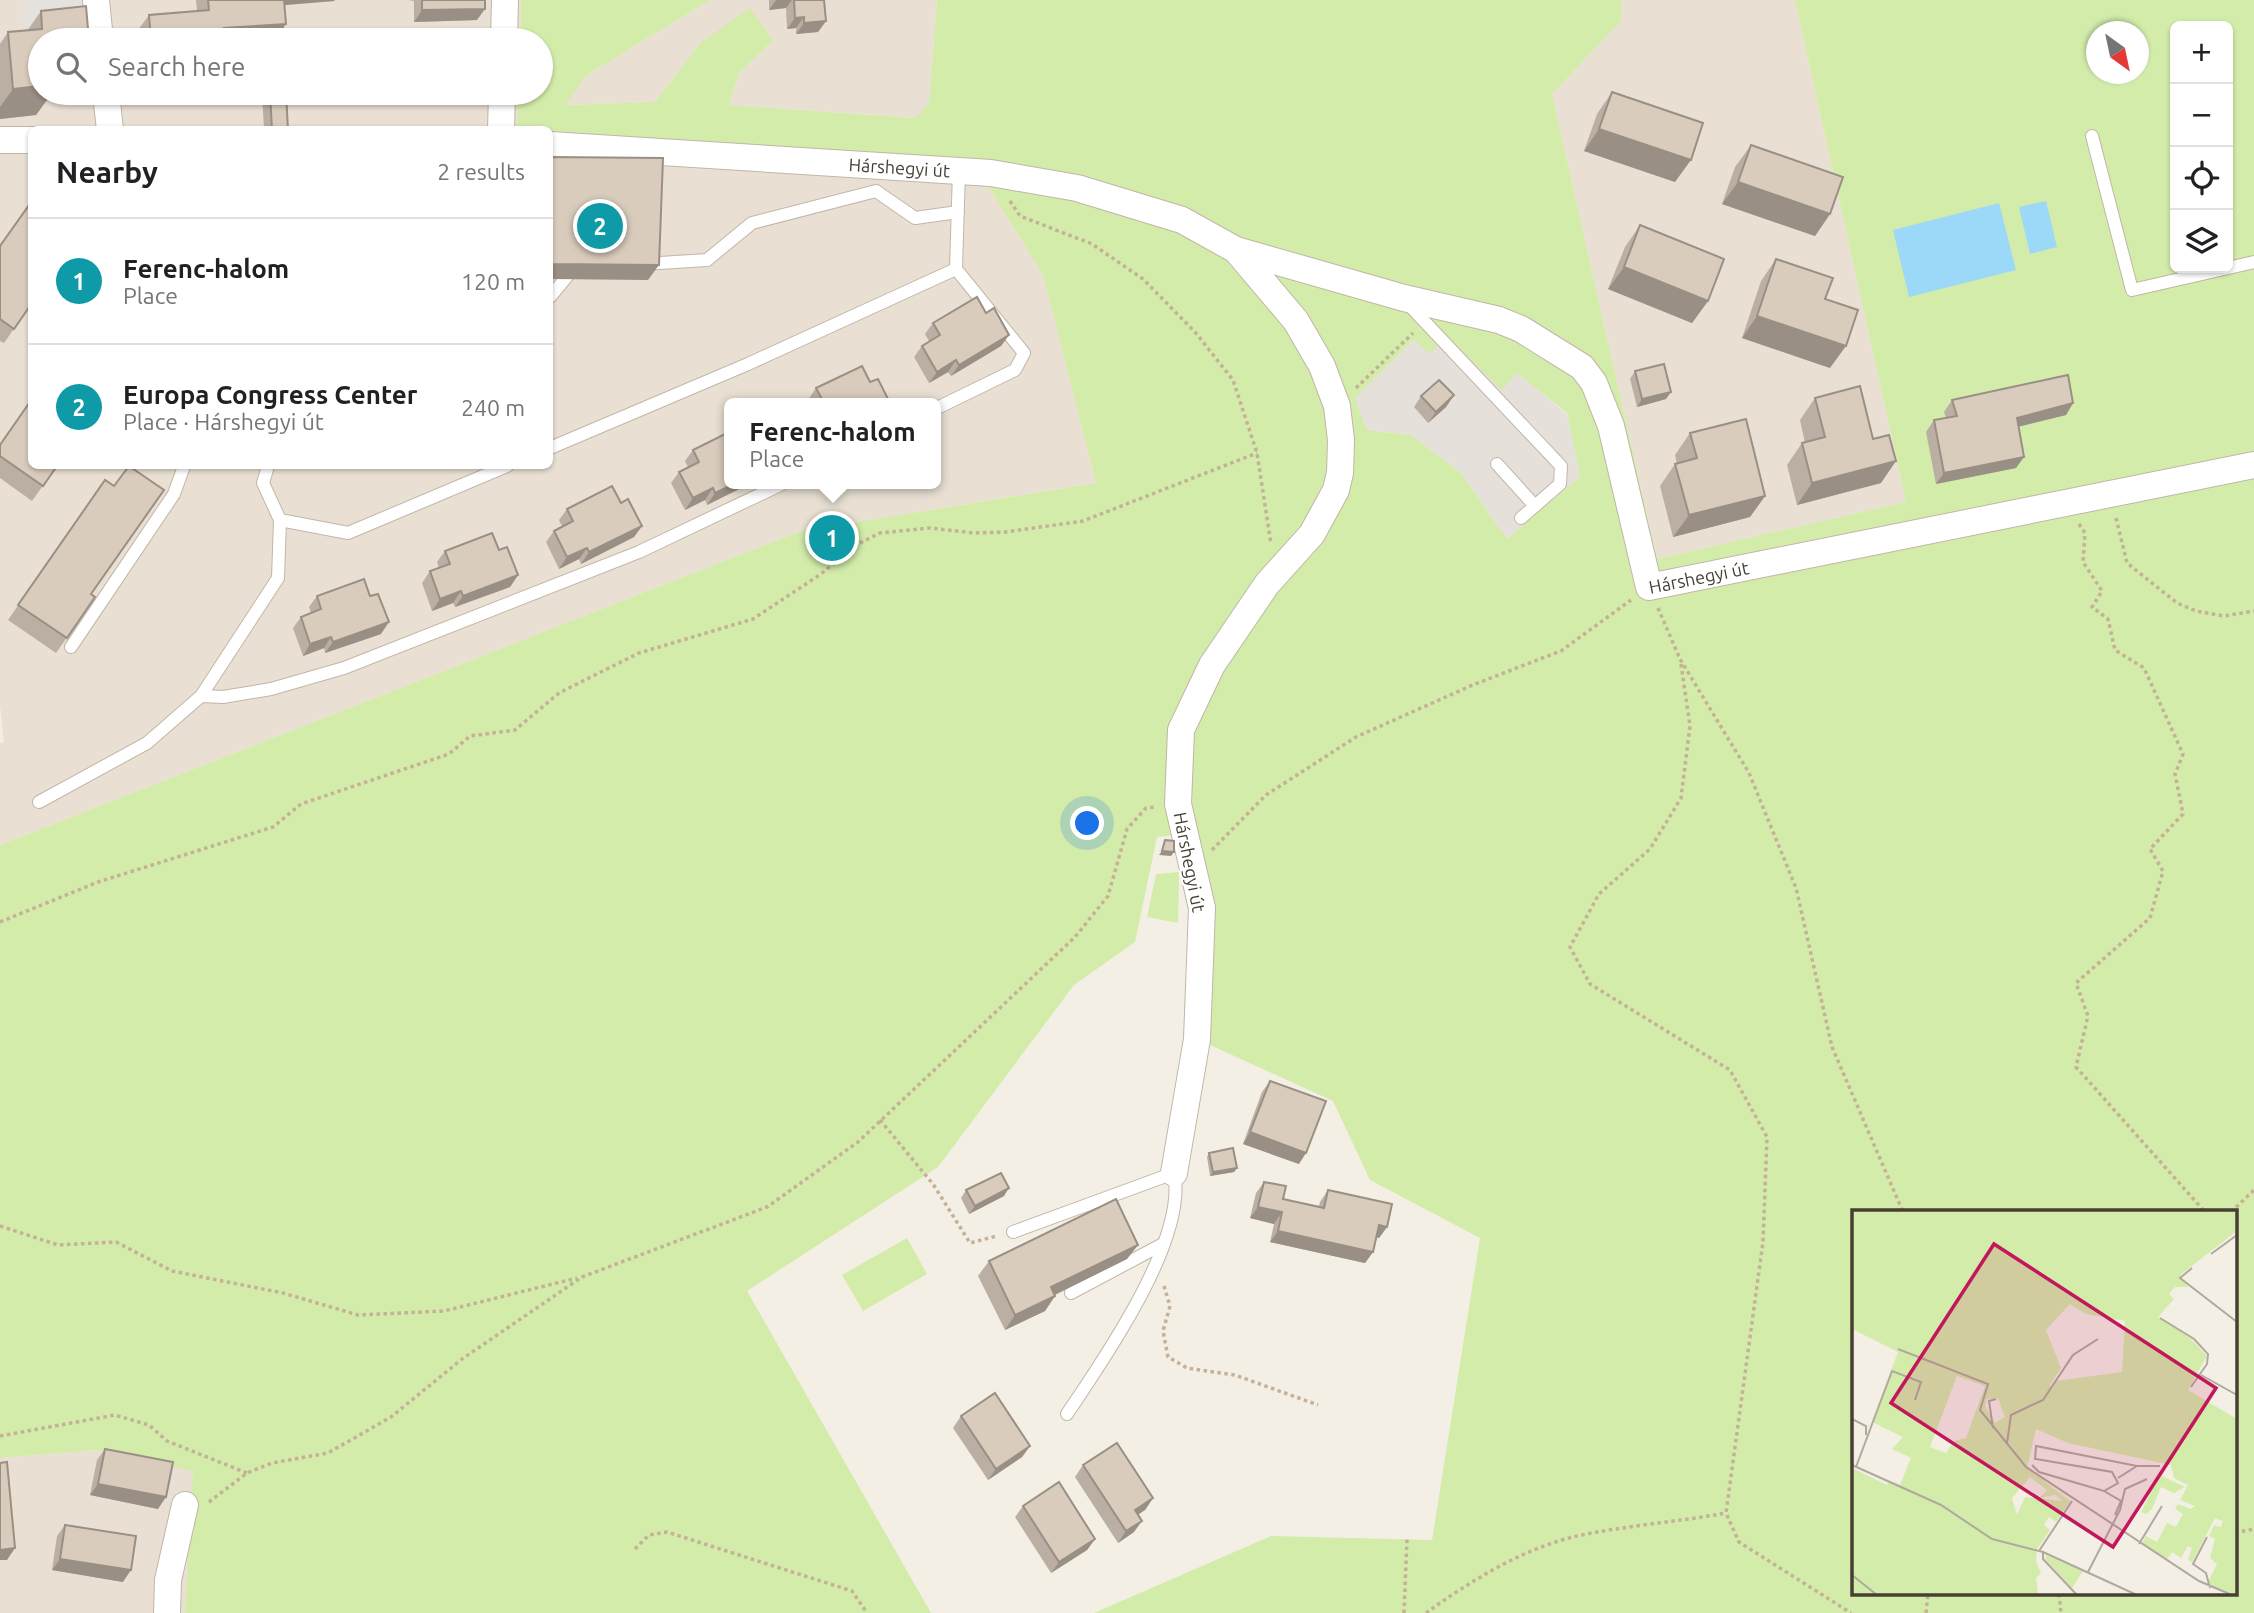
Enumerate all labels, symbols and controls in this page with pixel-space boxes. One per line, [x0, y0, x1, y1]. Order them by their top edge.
north arrow [2086, 21, 2149, 84]
map controls [2170, 21, 2233, 273]
button: + [2170, 21, 2233, 84]
search box [28, 28, 553, 105]
icon: search [52, 48, 90, 86]
text: Search here [108, 52, 245, 81]
button: − [2170, 84, 2233, 147]
button: locate [2170, 147, 2233, 210]
street label: Hárshegyi út [848, 154, 951, 180]
text: Nearby [56, 155, 158, 189]
text: 2 results [437, 159, 525, 184]
pin: 2 [577, 200, 623, 252]
button: layers [2170, 210, 2233, 273]
text: Ferenc-halom [123, 254, 289, 283]
text: 1 [73, 269, 85, 294]
text: 120 m [461, 269, 525, 294]
text: Place [123, 283, 178, 308]
text: Europa Congress Center [123, 380, 417, 409]
text: 2 [73, 395, 85, 420]
text: 240 m [461, 395, 525, 420]
popup [724, 398, 941, 489]
text: Place · Hárshegyi út [123, 409, 324, 434]
text: Ferenc-halom [749, 417, 916, 446]
text: Place [749, 446, 804, 471]
pin: 1 [809, 512, 855, 564]
street label: Hárshegyi út [1647, 557, 1750, 597]
your location [1070, 806, 1104, 840]
street label: Hárshegyi út [1171, 810, 1209, 914]
inset map [1852, 1210, 2236, 1596]

